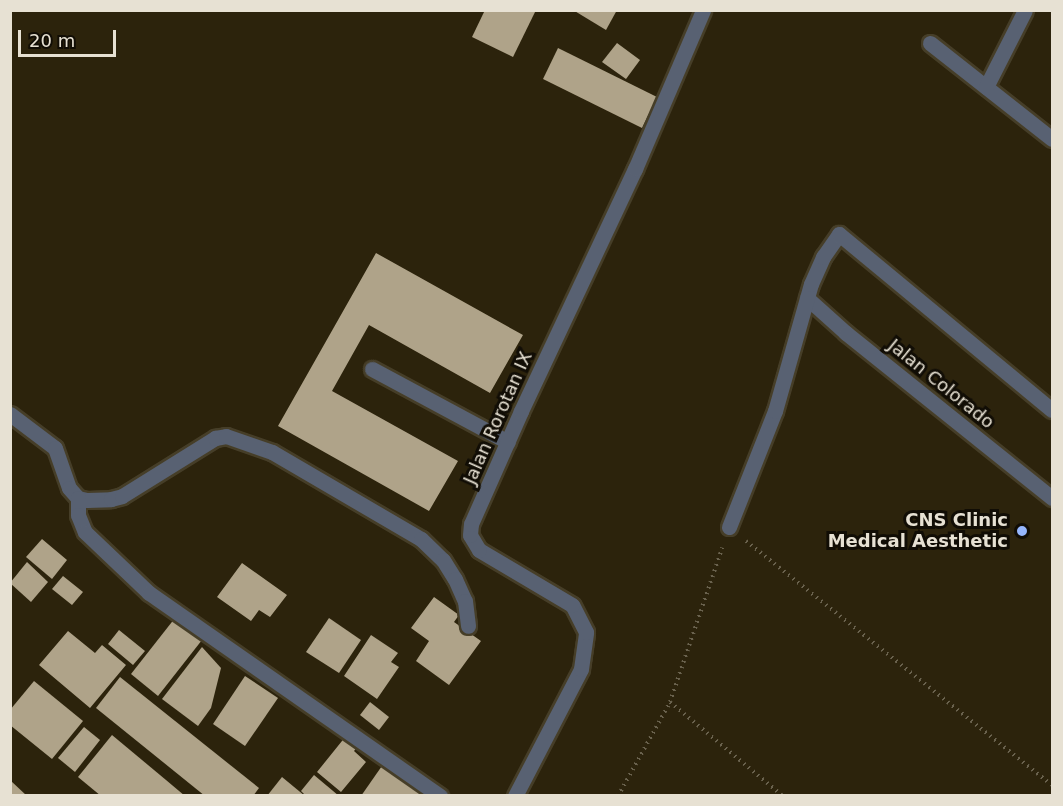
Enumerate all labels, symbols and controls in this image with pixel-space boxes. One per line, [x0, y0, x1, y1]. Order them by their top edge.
scale bar [21, 18, 118, 56]
text: 20 m [29, 30, 75, 51]
street label: Jalan Colorado [884, 335, 998, 433]
street label: Jalan Rorotan IX [459, 348, 537, 488]
place label: CNS Clinic Medical Aesthetic [828, 510, 1008, 552]
marker: CNS Clinic Medical Aesthetic [1013, 522, 1031, 540]

